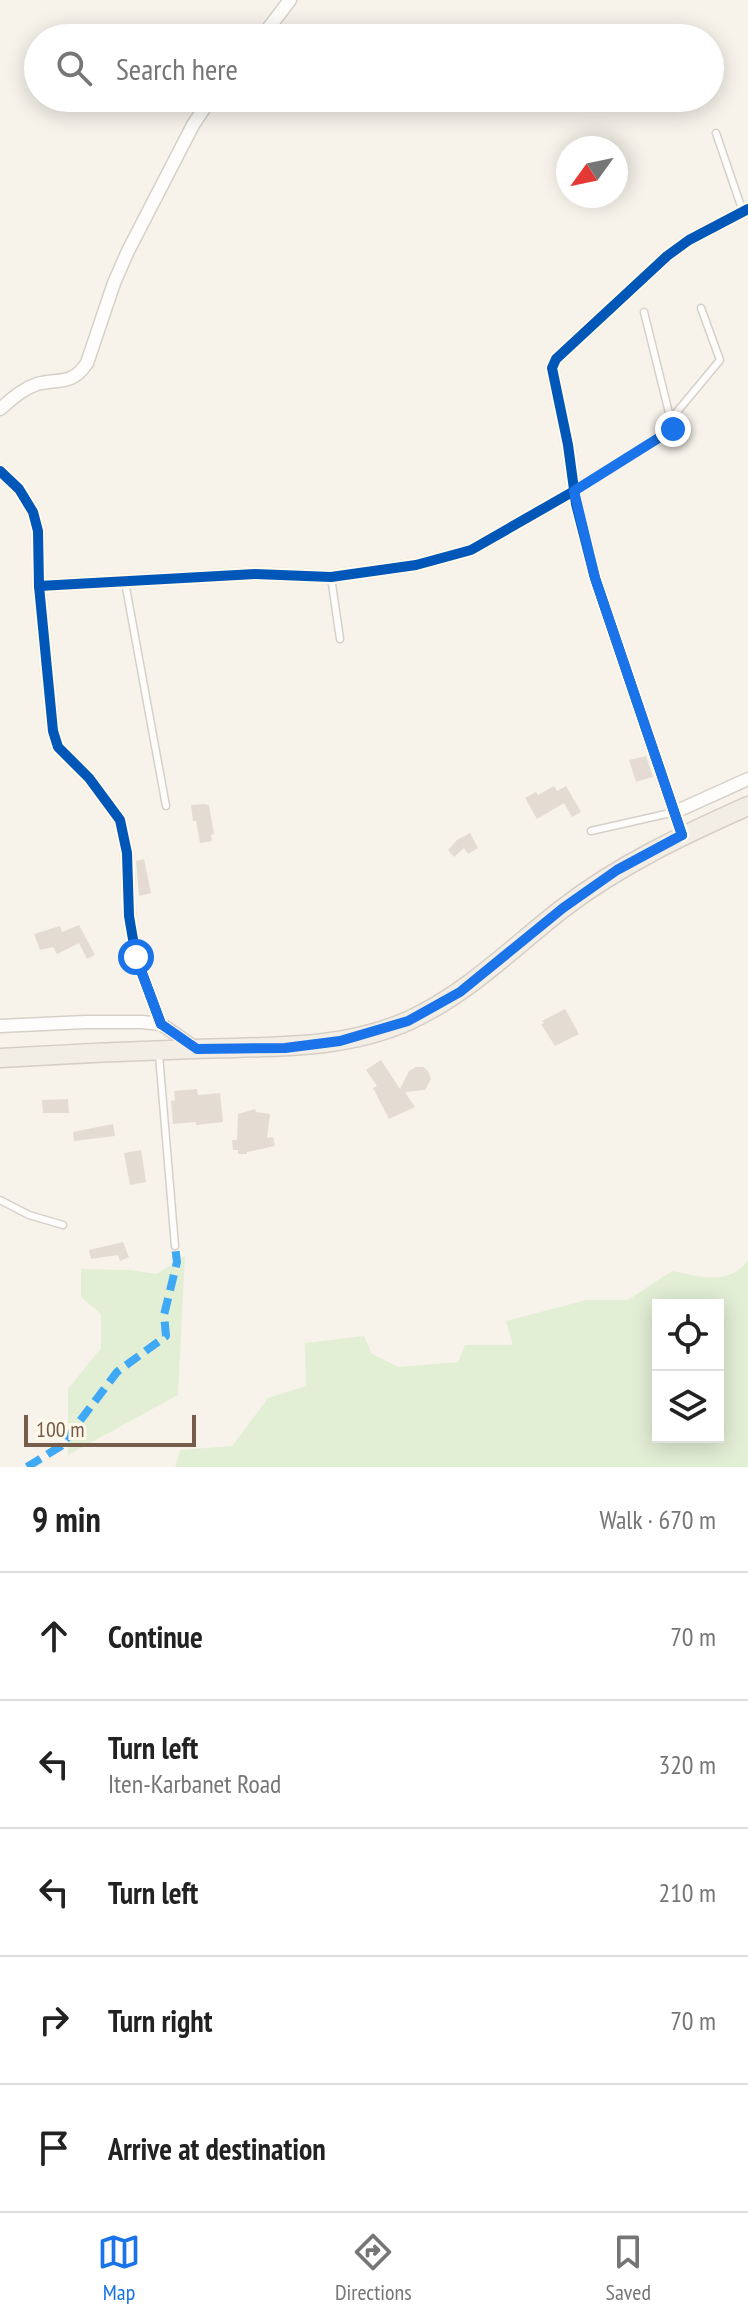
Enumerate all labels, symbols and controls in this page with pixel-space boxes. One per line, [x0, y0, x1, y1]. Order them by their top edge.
search box [24, 24, 724, 112]
icon: search [52, 46, 96, 90]
text: Search here [116, 49, 238, 88]
north arrow [556, 136, 628, 208]
route end [655, 411, 691, 447]
route start [118, 939, 154, 975]
map controls [652, 1299, 724, 1443]
button: locate [652, 1299, 724, 1371]
button: layers [652, 1371, 724, 1443]
scale bar [24, 1411, 196, 1447]
text: 100 m [36, 1415, 85, 1443]
text: 9 min [32, 1497, 101, 1541]
text: Walk · 670 m [599, 1503, 716, 1536]
icon: ahead [32, 1614, 76, 1658]
text: Continue [108, 1617, 203, 1656]
text: 70 m [670, 1620, 716, 1653]
text: Turn left [108, 1728, 198, 1767]
icon: left [32, 1742, 76, 1786]
text: 320 m [658, 1748, 716, 1781]
text: Iten-Karbanet Road [108, 1767, 281, 1800]
icon: left [32, 1870, 76, 1914]
text: Turn left [108, 1873, 198, 1912]
text: 210 m [658, 1876, 716, 1909]
icon: right [32, 1998, 76, 2042]
text: Turn right [108, 2001, 212, 2040]
text: 70 m [670, 2004, 716, 2037]
icon: arrive [32, 2126, 76, 2170]
text: Arrive at destination [108, 2129, 326, 2168]
tab: Map [97, 2230, 141, 2306]
tab: Directions [335, 2230, 412, 2306]
tab: Saved [606, 2230, 651, 2306]

